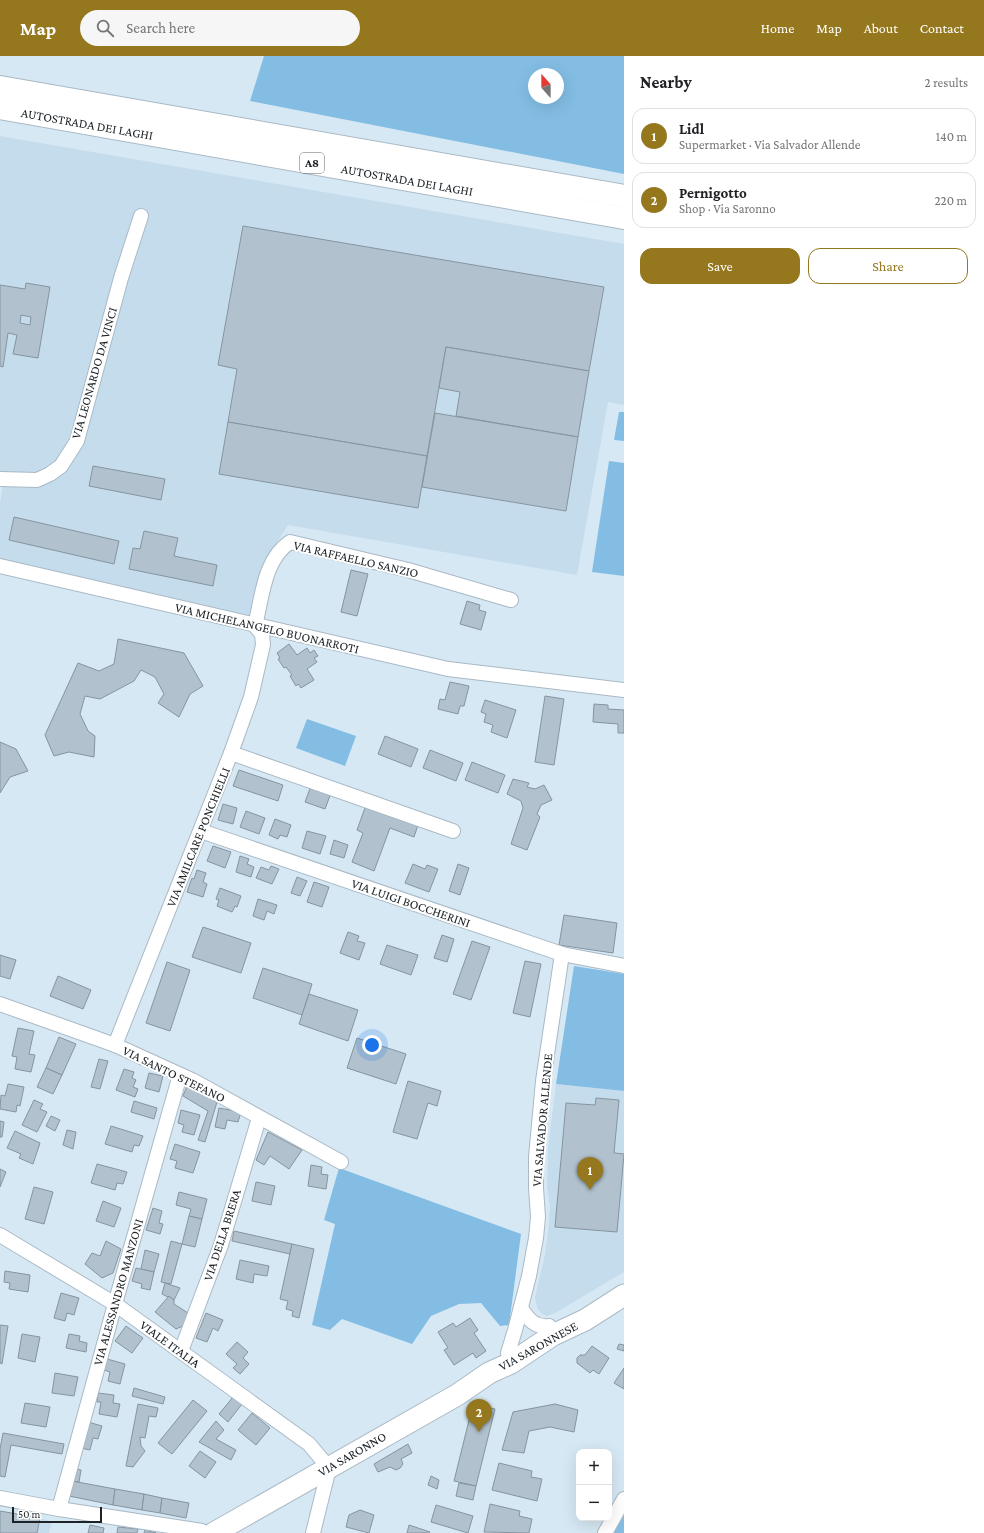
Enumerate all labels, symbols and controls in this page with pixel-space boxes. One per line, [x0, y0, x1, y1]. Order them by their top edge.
search box [80, 10, 360, 46]
icon: search [94, 17, 116, 39]
text: Map [20, 18, 56, 39]
text: Search here [126, 20, 195, 36]
text: Home [761, 20, 794, 36]
text: Map [816, 20, 842, 36]
text: About [864, 20, 898, 36]
text: Contact [920, 20, 964, 36]
north arrow [528, 68, 564, 104]
text: Nearby [640, 73, 692, 92]
text: 2 results [925, 75, 968, 90]
street label: AUTOSTRADA DEI LAGHI [20, 105, 154, 143]
text: Lidl [679, 121, 704, 137]
text: 1 [652, 129, 656, 144]
text: 140 m [936, 129, 967, 144]
text: Supermarket · Via Salvador Allende [679, 137, 861, 152]
road number: A8 [300, 153, 324, 173]
street label: AUTOSTRADA DEI LAGHI [340, 161, 474, 199]
text: Pernigotto [679, 185, 747, 201]
text: 2 [651, 193, 657, 208]
text: 220 m [934, 193, 967, 208]
text: Shop · Via Saronno [679, 201, 776, 216]
button: Save [640, 248, 800, 284]
button: Share [808, 248, 968, 284]
street label: VIA LEONARDO DA VINCI [68, 305, 120, 441]
street label: VIA RAFFAELLO SANZIO [292, 537, 420, 581]
street label: VIA MICHELANGELO BUONARROTI [174, 599, 361, 657]
street label: VIA AMILCARE PONCHIELLI [163, 765, 233, 909]
street label: VIA LUIGI BOCCHERINI [350, 876, 473, 930]
your location [362, 1035, 382, 1055]
street label: VIA SANTO STEFANO [120, 1043, 228, 1105]
street label: VIA SALVADOR ALLENDE [529, 1053, 555, 1187]
pin: 1 [577, 1157, 603, 1190]
street label: VIA DELLA BRERA [200, 1187, 244, 1283]
street label: VIA ALESSANDRO MANZONI [90, 1217, 146, 1367]
street label: VIALE ITALIA [137, 1317, 203, 1371]
street label: VIA SARONNESE [496, 1318, 580, 1374]
pin: 2 [466, 1399, 492, 1432]
street label: VIA SARONNO [315, 1428, 389, 1480]
map controls [576, 1449, 612, 1521]
button: + [576, 1449, 612, 1485]
button: − [576, 1485, 612, 1521]
scale bar [12, 1505, 102, 1524]
text: 50 m [18, 1508, 40, 1520]

